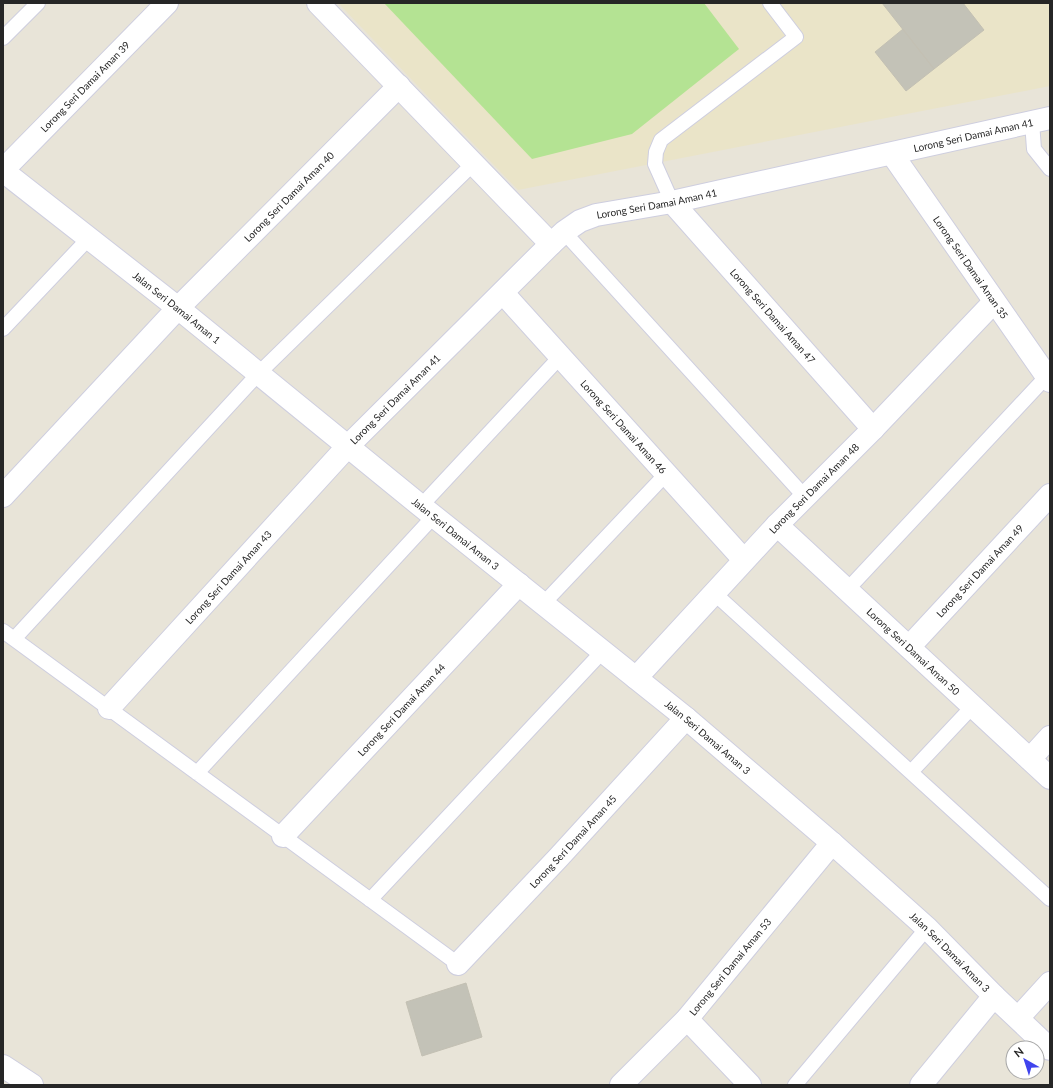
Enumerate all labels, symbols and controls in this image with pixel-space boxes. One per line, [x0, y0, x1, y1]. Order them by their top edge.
street label: Lorong Seri Damai Aman 39 [38, 39, 132, 134]
street label: Lorong Seri Damai Aman 41 [912, 116, 1035, 154]
street label: Lorong Seri Damai Aman 40 [241, 149, 336, 244]
street label: Lorong Seri Damai Aman 41 [596, 186, 718, 221]
street label: Lorong Seri Damai Aman 35 [931, 214, 1011, 321]
street label: Lorong Seri Damai Aman 47 [728, 266, 818, 366]
street label: Jalan Seri Damai Aman 1 [131, 269, 223, 346]
street label: Lorong Seri Damai Aman 41 [347, 352, 443, 447]
street label: Lorong Seri Damai Aman 46 [578, 377, 669, 476]
street label: Lorong Seri Damai Aman 48 [766, 441, 861, 536]
street label: Jalan Seri Damai Aman 3 [410, 495, 502, 572]
street label: Lorong Seri Damai Aman 49 [934, 522, 1026, 620]
street label: Lorong Seri Damai Aman 43 [183, 528, 274, 626]
street label: Lorong Seri Damai Aman 50 [864, 605, 962, 698]
street label: Lorong Seri Damai Aman 44 [355, 661, 448, 758]
street label: Jalan Seri Damai Aman 3 [663, 698, 753, 777]
street label: Lorong Seri Damai Aman 45 [527, 792, 619, 890]
street label: Jalan Seri Damai Aman 3 [908, 910, 993, 995]
street label: Lorong Seri Damai Aman 53 [687, 916, 774, 1018]
north arrow [1005, 1040, 1045, 1080]
text: N [1011, 1044, 1026, 1060]

